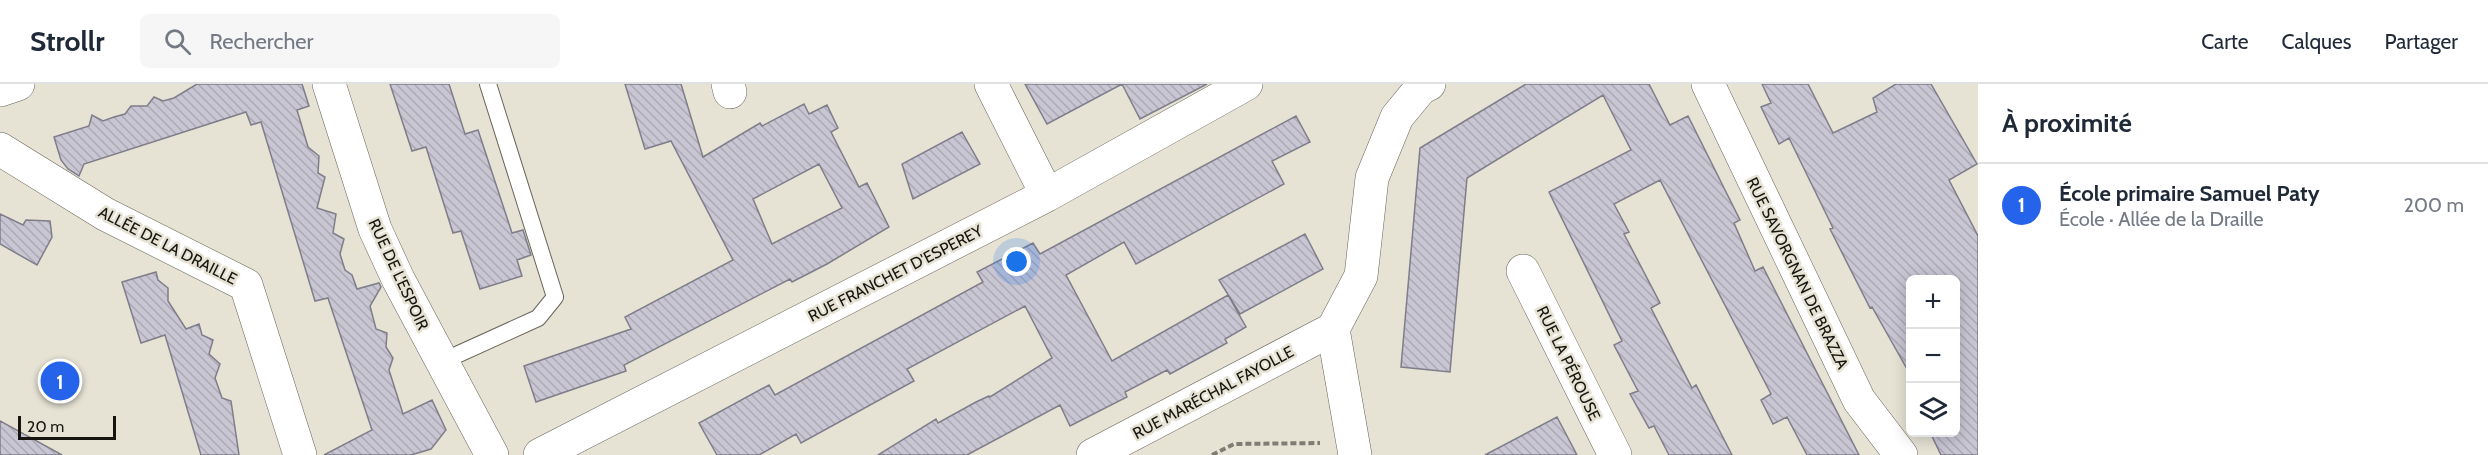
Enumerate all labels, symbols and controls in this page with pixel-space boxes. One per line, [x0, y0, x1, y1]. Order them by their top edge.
search box [140, 14, 560, 68]
text: Strollr [30, 24, 104, 58]
icon: search [161, 25, 194, 58]
text: Rechercher [209, 28, 314, 55]
text: Carte [2201, 29, 2249, 54]
text: Calques [2282, 29, 2352, 54]
text: Partager [2385, 29, 2458, 54]
text: À proximité [2002, 107, 2132, 139]
street label: RUE SAVORGNAN DE BRAZZA [1743, 174, 1852, 372]
text: École primaire Samuel Paty [2059, 180, 2319, 207]
text: 1 [2018, 193, 2025, 217]
text: 200 m [2404, 193, 2464, 217]
street label: ALLÉE DE LA DRAILLE [95, 202, 240, 289]
text: École · Allée de la Draille [2059, 207, 2263, 231]
street label: RUE DE L'ESPOIR [364, 216, 433, 333]
street label: RUE FRANCHET D'ESPEREY [805, 221, 986, 326]
your location [1002, 247, 1031, 276]
map controls [1906, 275, 1960, 437]
button: + [1906, 275, 1960, 329]
street label: RUE LA PÉROUSE [1533, 303, 1605, 424]
button: − [1906, 329, 1960, 383]
street label: RUE MARÉCHAL FAYOLLE [1129, 342, 1297, 443]
pin: 1 [40, 358, 80, 404]
button: layers [1906, 383, 1960, 437]
scale bar [18, 413, 116, 440]
text: 20 m [27, 417, 64, 436]

